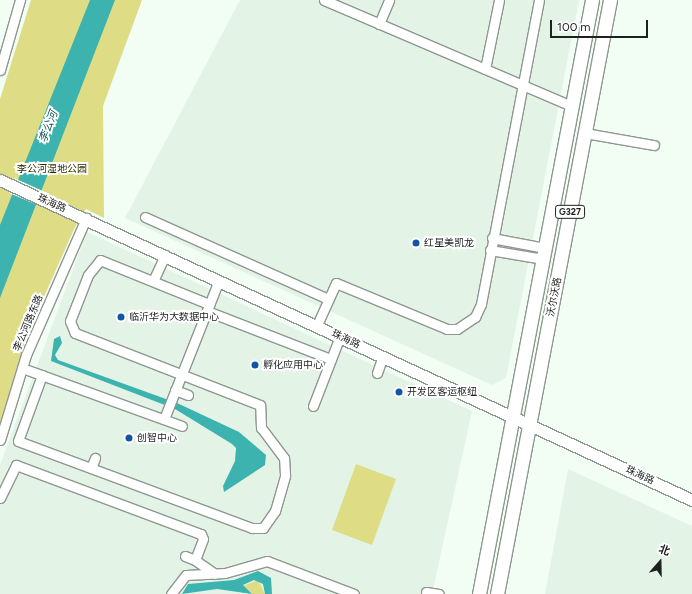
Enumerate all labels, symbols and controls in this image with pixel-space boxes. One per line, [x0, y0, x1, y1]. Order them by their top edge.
scale bar [552, 12, 650, 38]
text: 100 m [557, 20, 591, 34]
water label: 李公河 [37, 109, 61, 145]
park label: 李公河湿地公园 [17, 163, 87, 175]
street label: 珠海路 [36, 191, 68, 215]
road number: G327 [555, 205, 585, 219]
place label: 红星美凯龙 [424, 237, 474, 249]
marker: 红星美凯龙 [411, 238, 421, 248]
street label: 沃尔沃路 [544, 276, 564, 318]
street label: 李公河路东路 [11, 293, 45, 353]
place label: 临沂华为大数据中心 [129, 311, 219, 323]
marker: 临沂华为大数据中心 [116, 312, 126, 322]
street label: 珠海路 [330, 327, 362, 351]
place label: 孵化应用中心 [263, 359, 323, 371]
marker: 孵化应用中心 [250, 360, 260, 370]
place label: 开发区客运枢纽 [407, 386, 477, 398]
marker: 开发区客运枢纽 [394, 387, 404, 397]
place label: 创智中心 [137, 432, 177, 444]
marker: 创智中心 [124, 433, 134, 443]
street label: 珠海路 [624, 463, 656, 487]
north arrow [640, 542, 680, 582]
text: 北 [657, 542, 672, 558]

